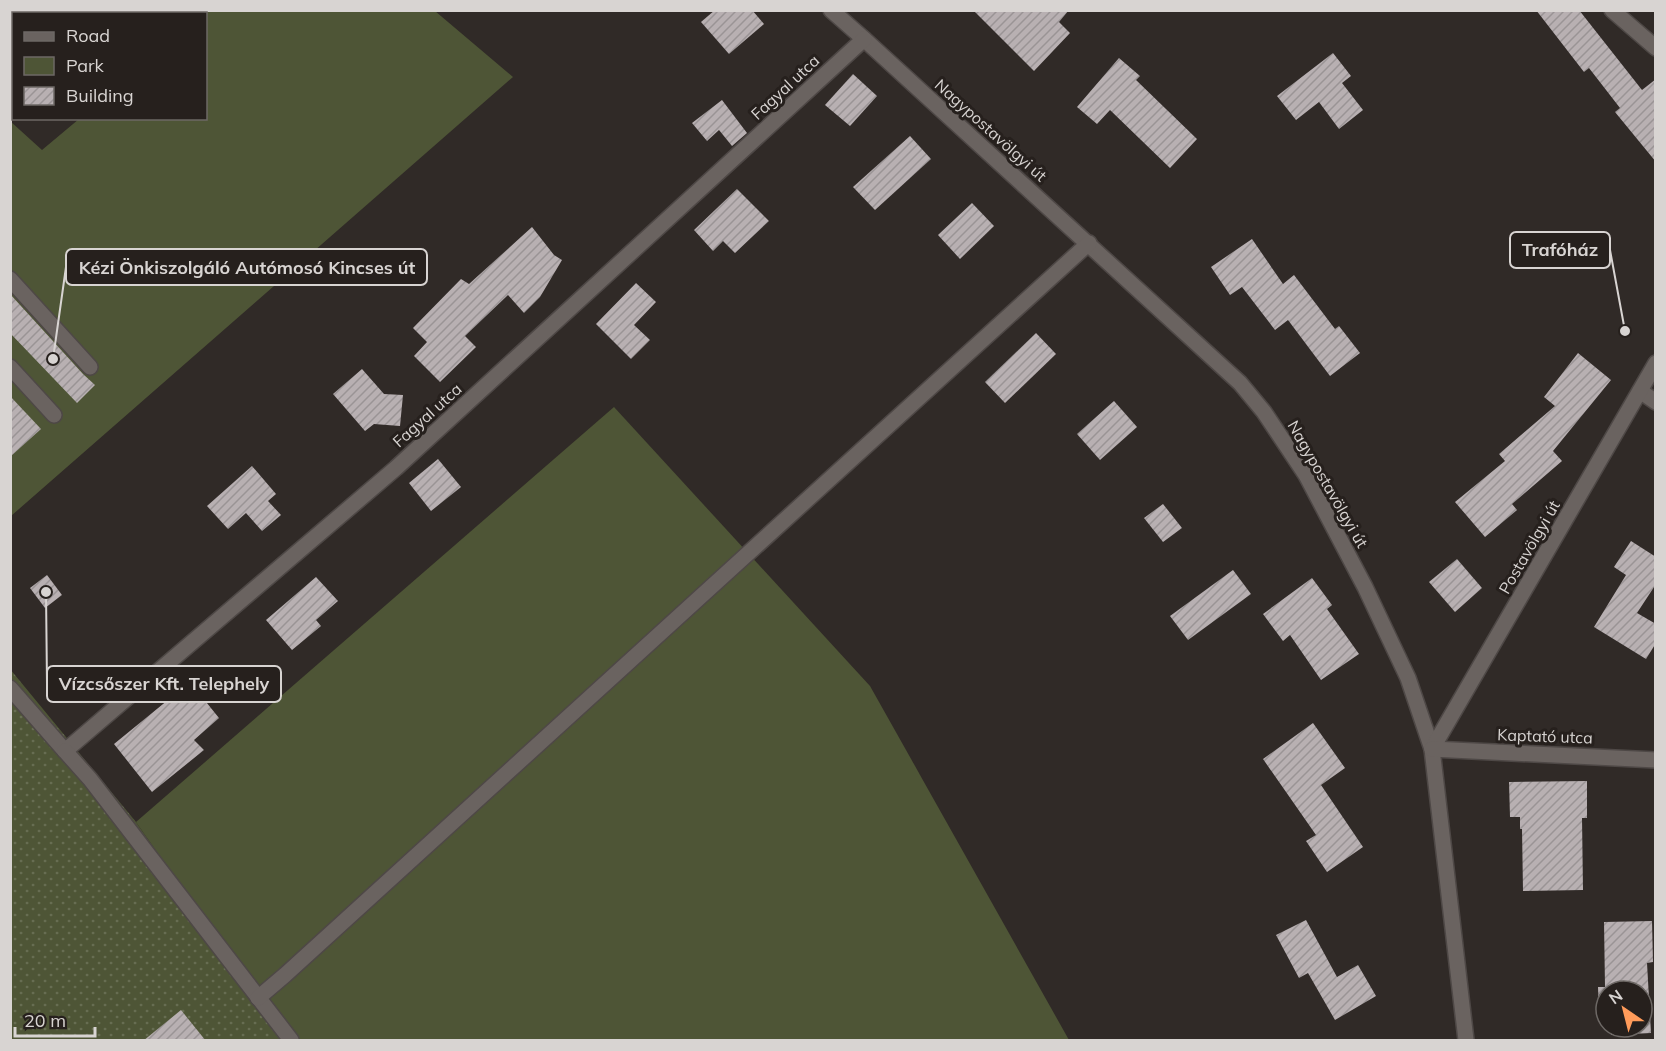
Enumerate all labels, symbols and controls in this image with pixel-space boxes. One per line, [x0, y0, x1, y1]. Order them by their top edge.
legend [12, 12, 207, 120]
text: Road [66, 24, 110, 47]
street label: Fagyal utca [747, 50, 823, 124]
text: Park [66, 54, 105, 77]
street label: Nagypostavölgyi út [931, 74, 1051, 186]
text: Building [66, 84, 134, 107]
callout: Trafóház [1510, 232, 1610, 268]
text: Trafóház [1522, 238, 1598, 261]
callout: Kézi Önkiszolgáló Autómosó Kincses út [66, 249, 427, 285]
text: Kézi Önkiszolgáló Autómosó Kincses út [79, 256, 415, 279]
street label: Fagyal utca [388, 379, 466, 451]
street label: Nagypostavölgyi út [1283, 417, 1373, 552]
street label: Postavölgyi út [1494, 496, 1564, 597]
callout: Vízcsőszer Kft. Telephely [47, 666, 281, 702]
text: Vízcsőszer Kft. Telephely [58, 672, 270, 695]
street label: Kaptató utca [1497, 724, 1593, 748]
north arrow [1594, 979, 1654, 1039]
text: N [1605, 985, 1626, 1008]
scale bar [15, 1000, 94, 1038]
text: 20 m [24, 1009, 66, 1032]

